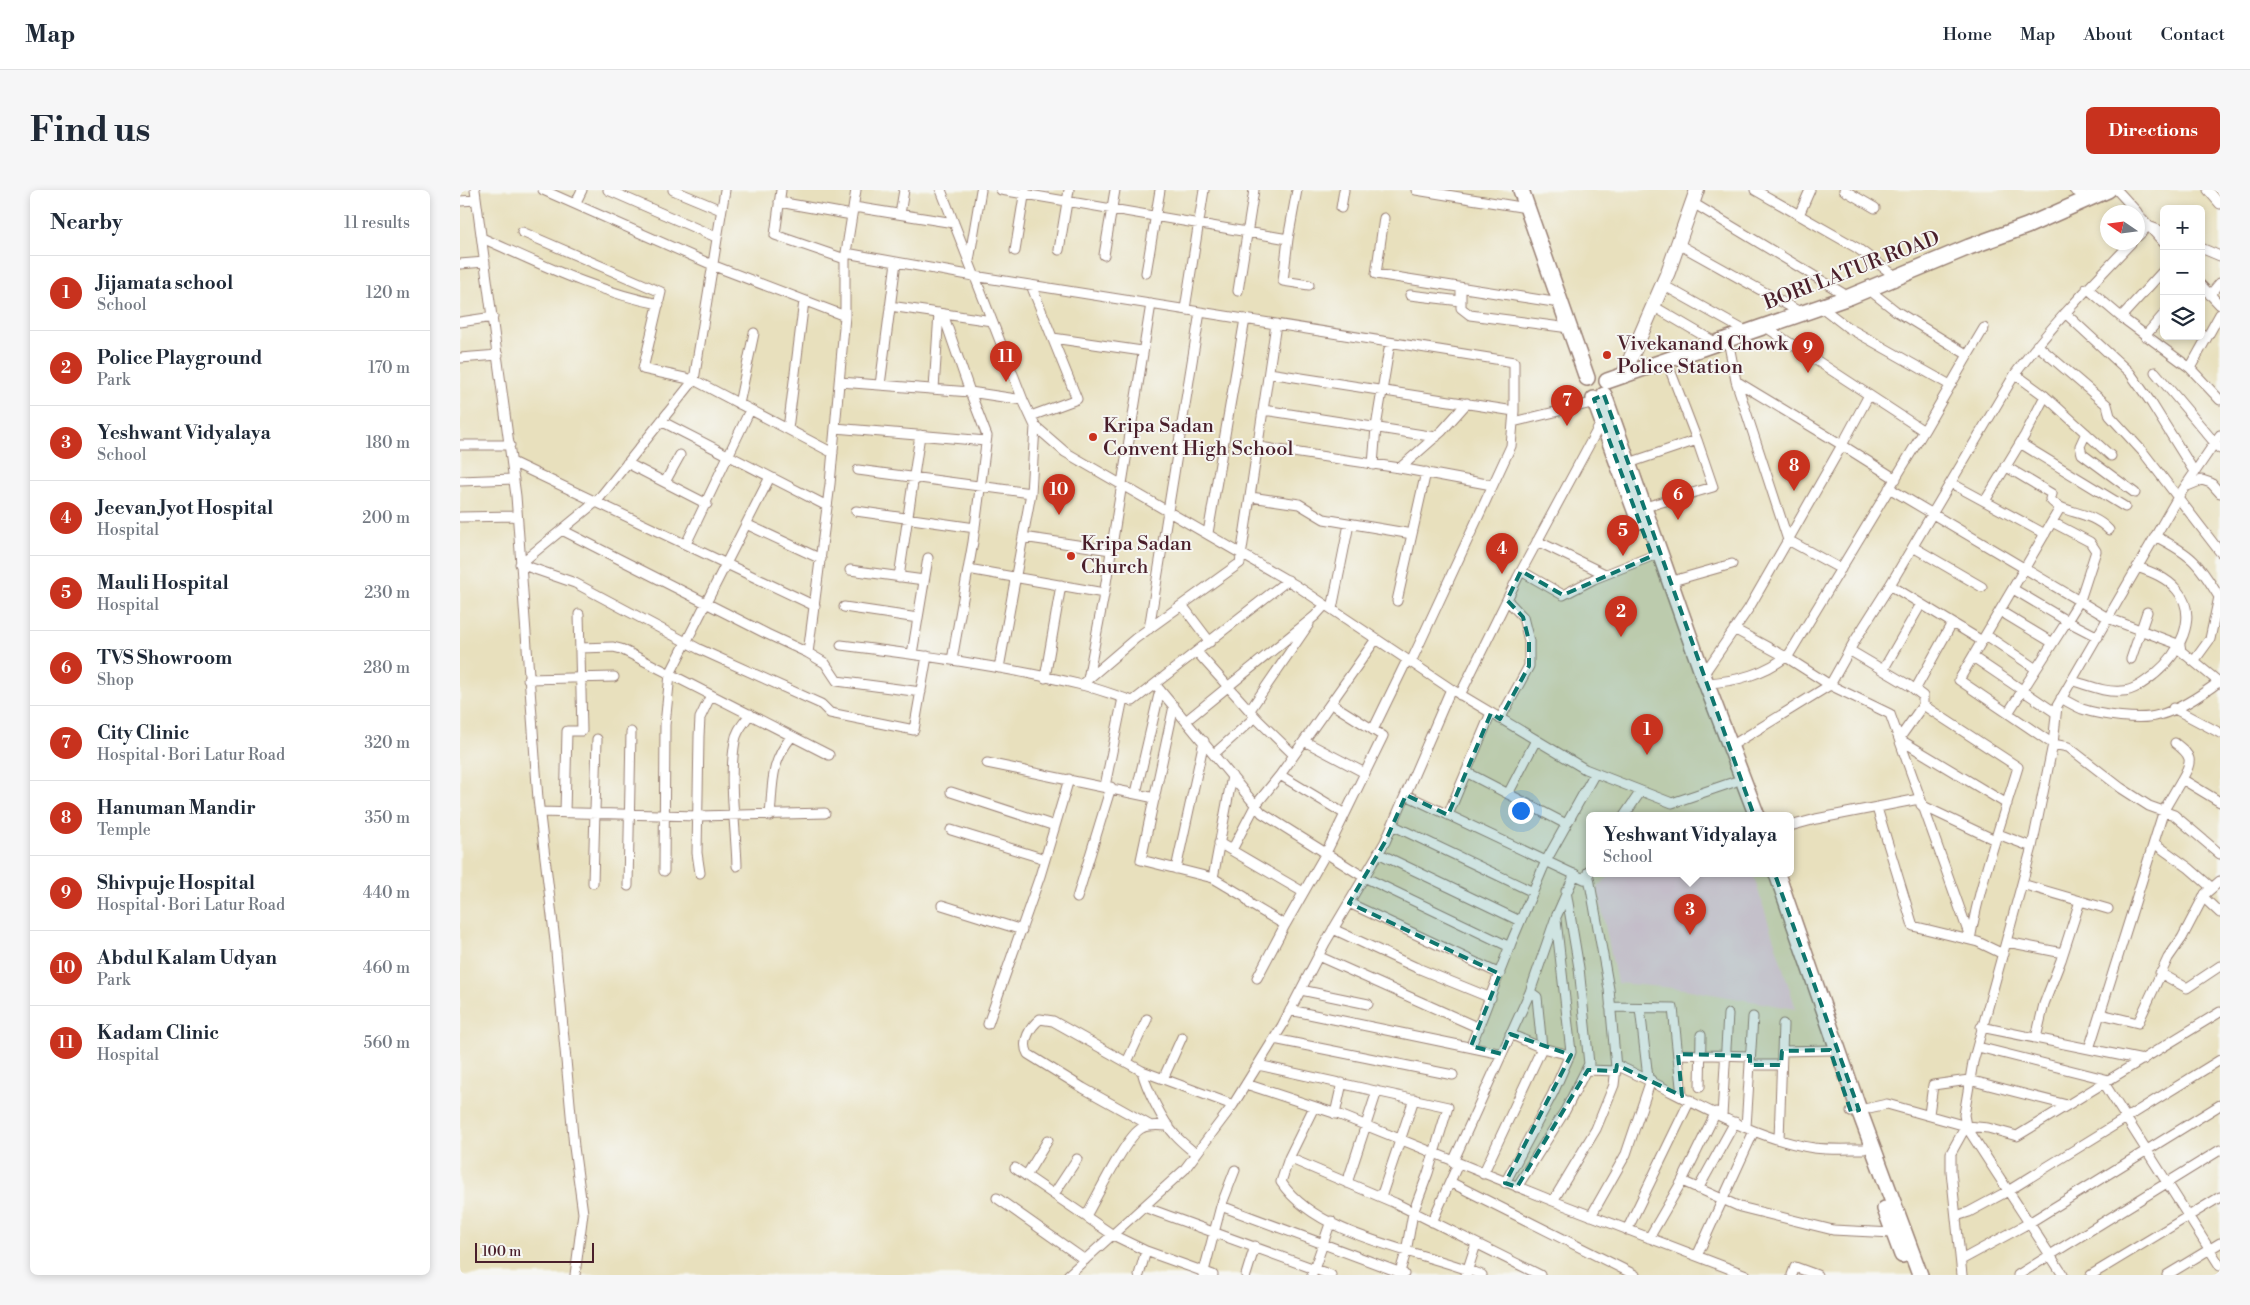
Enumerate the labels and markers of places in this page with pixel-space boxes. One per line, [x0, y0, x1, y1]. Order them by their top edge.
place label: Vivekanand Chowk Police Station [1616, 332, 1789, 380]
pin: 9 [1792, 332, 1824, 373]
pin: 11 [990, 341, 1022, 382]
marker: Vivekanand Chowk Police Station [1601, 349, 1613, 361]
pin: 7 [1551, 385, 1583, 426]
place label: Kripa Sadan Convent High School [1103, 414, 1293, 462]
marker: Kripa Sadan Convent High School [1087, 431, 1099, 443]
pin: 8 [1778, 450, 1810, 491]
pin: 10 [1043, 474, 1075, 515]
pin: 6 [1662, 479, 1694, 520]
pin: 5 [1607, 515, 1639, 556]
place label: Kripa Sadan Church [1081, 532, 1192, 580]
pin: 4 [1486, 533, 1518, 574]
marker: Kripa Sadan Church [1065, 550, 1077, 562]
pin: 2 [1605, 596, 1637, 637]
pin: 1 [1631, 714, 1663, 755]
pin: 3 [1674, 894, 1706, 935]

